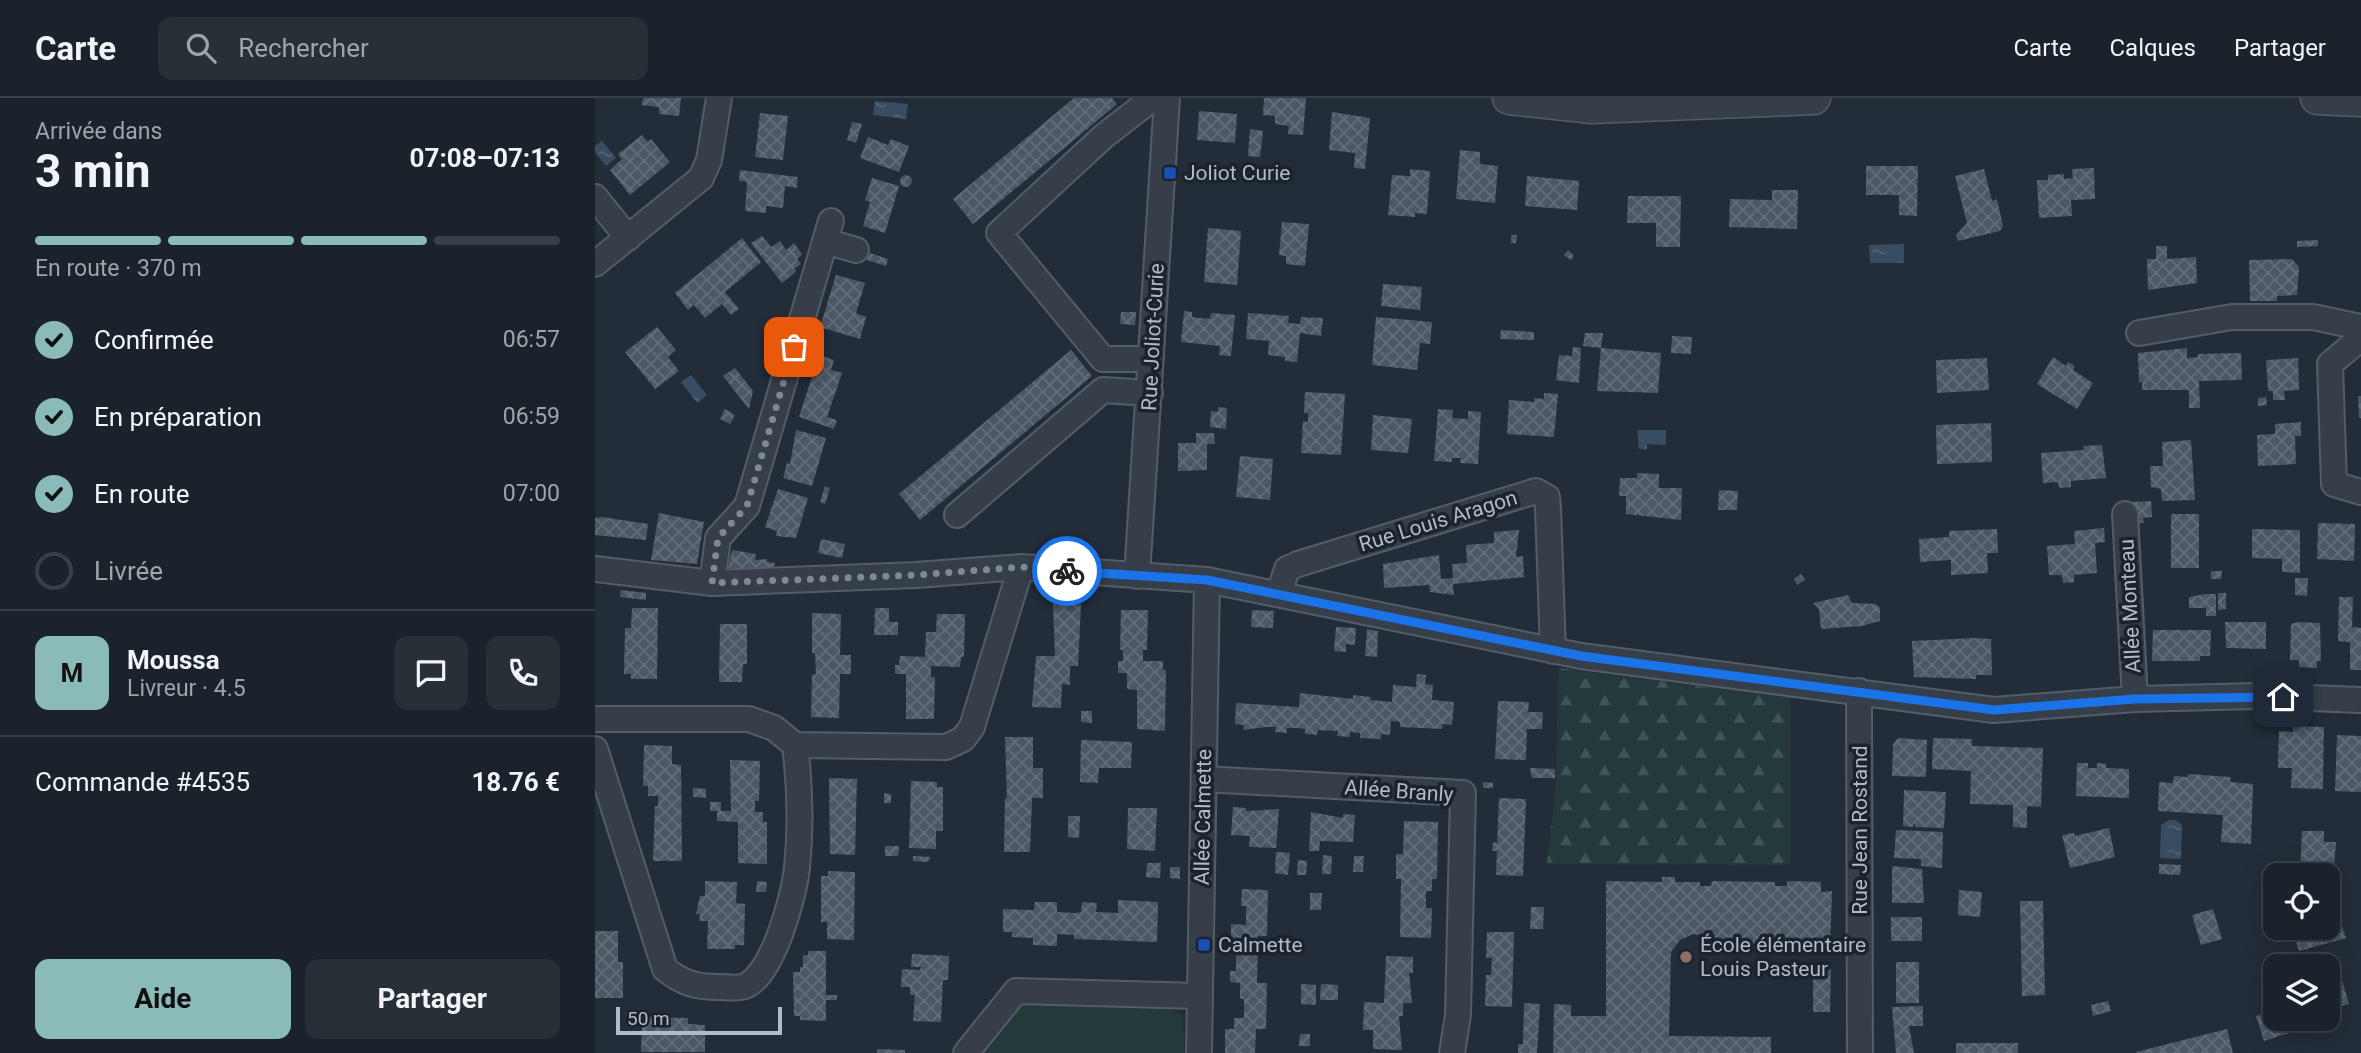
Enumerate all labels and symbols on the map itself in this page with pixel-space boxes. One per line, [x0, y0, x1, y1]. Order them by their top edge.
place label: Joliot Curie [1184, 161, 1290, 185]
marker: Joliot Curie [1162, 165, 1178, 181]
street label: Rue Joliot-Curie [1137, 263, 1169, 411]
pin [764, 317, 824, 377]
street label: Rue Louis Aragon [1356, 486, 1520, 556]
courier [1032, 536, 1102, 606]
street label: Allée Monteau [2115, 538, 2145, 674]
pin [2253, 667, 2313, 727]
street label: Rue Jean Rostand [1848, 745, 1872, 915]
street label: Allée Calmette [1190, 749, 1216, 885]
street label: Allée Branly [1344, 775, 1454, 807]
place label: Calmette [1218, 933, 1303, 957]
place label: École élémentaire Louis Pasteur [1700, 933, 1866, 981]
marker: Calmette [1196, 937, 1212, 953]
marker: École élémentaire Louis Pasteur [1678, 949, 1694, 965]
scale bar [616, 1004, 782, 1036]

